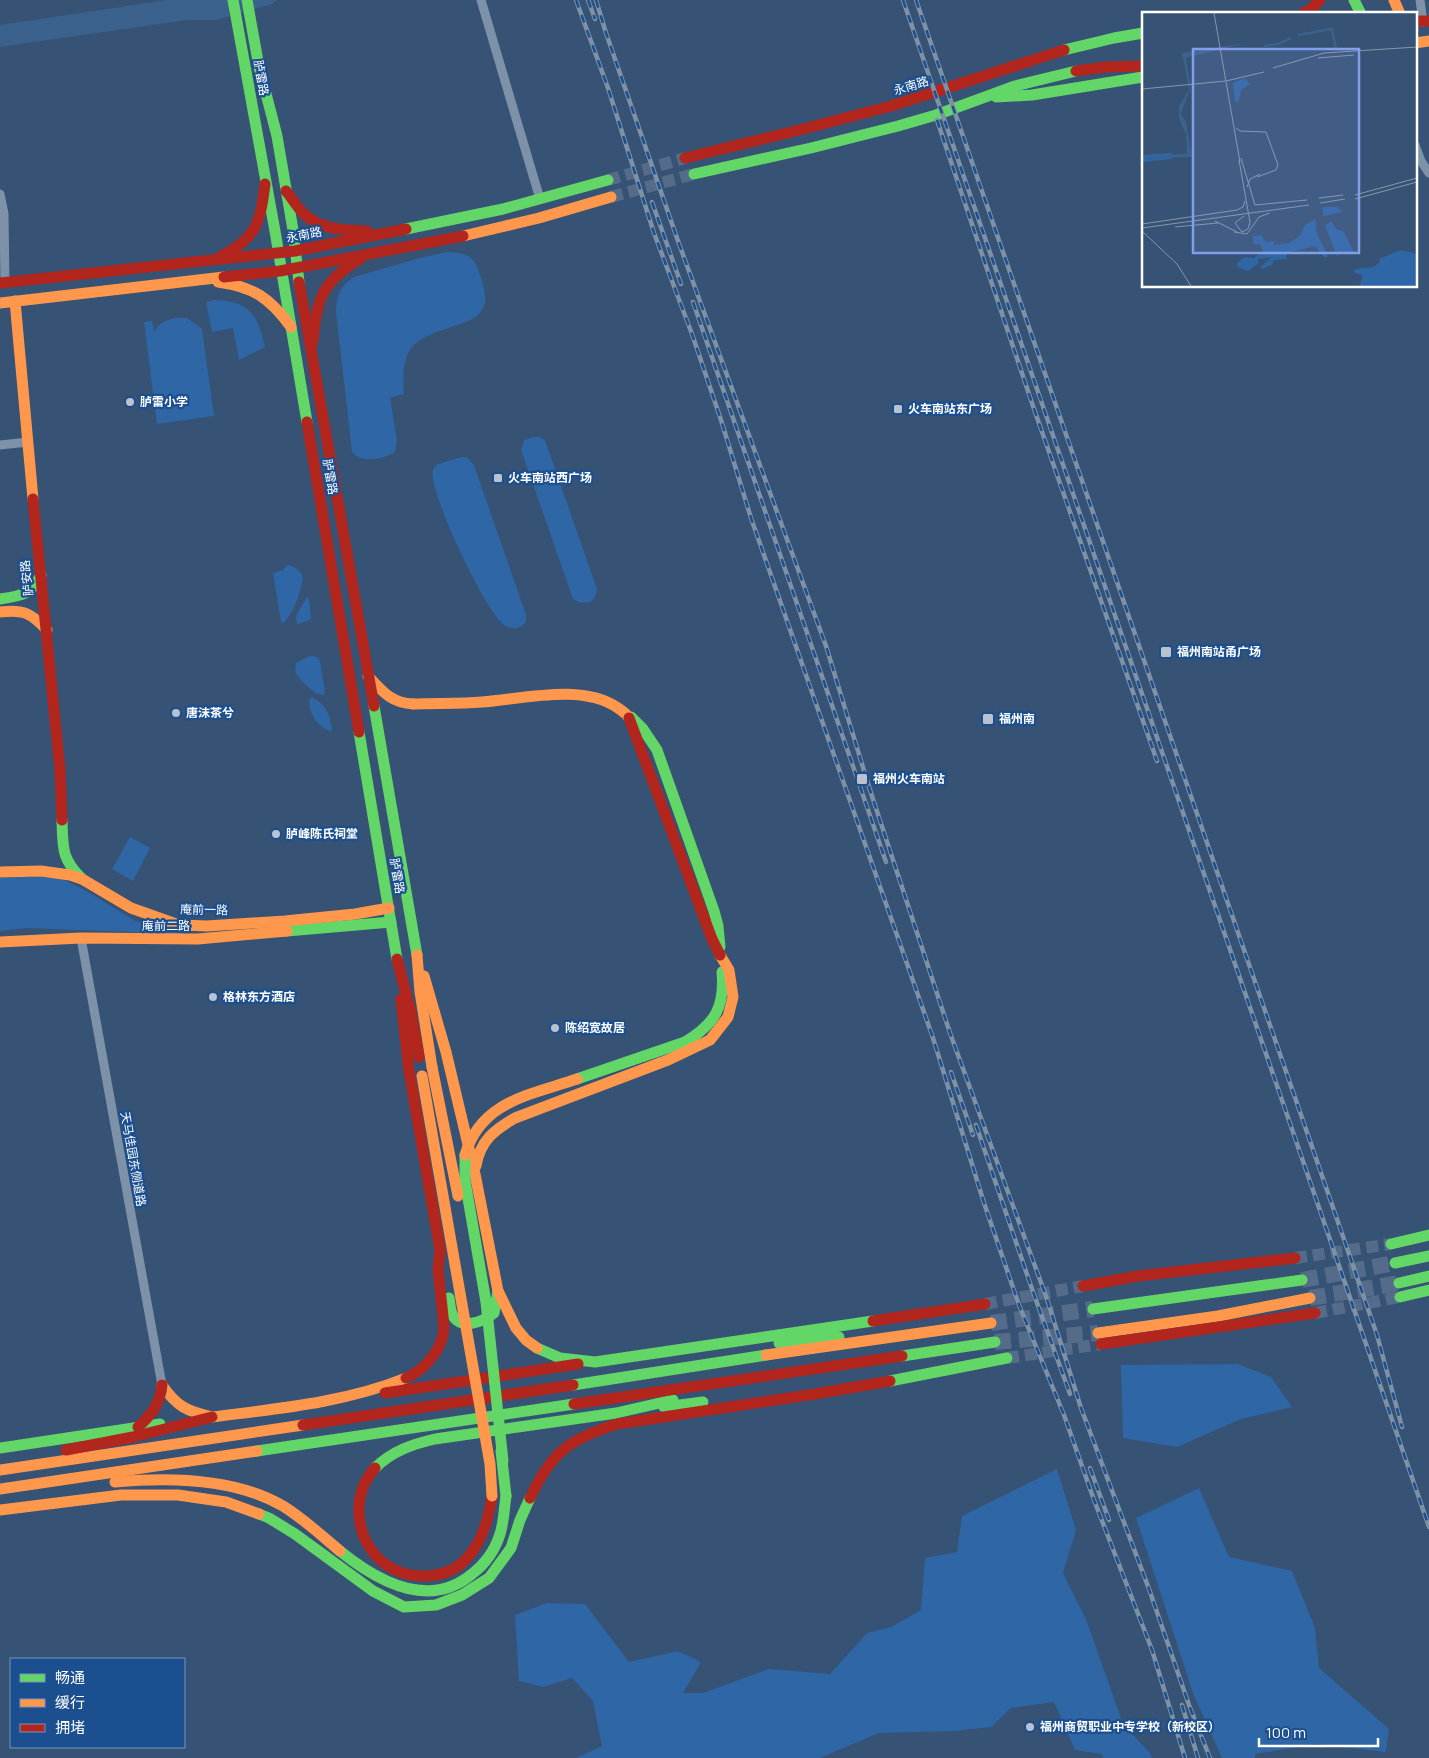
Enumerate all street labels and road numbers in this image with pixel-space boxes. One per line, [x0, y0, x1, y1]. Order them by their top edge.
street label: 胪雷路 [250, 59, 273, 97]
street label: 永南路 [891, 72, 931, 99]
street label: 永南路 [285, 223, 323, 246]
street label: 胪雷路 [319, 458, 342, 496]
street label: 胪安路 [16, 559, 37, 597]
street label: 胪雷路 [386, 857, 409, 895]
street label: 庵前一路 [180, 901, 228, 918]
street label: 庵前二路 [142, 917, 190, 934]
street label: 天马佳园东侧道路 [117, 1110, 150, 1208]

